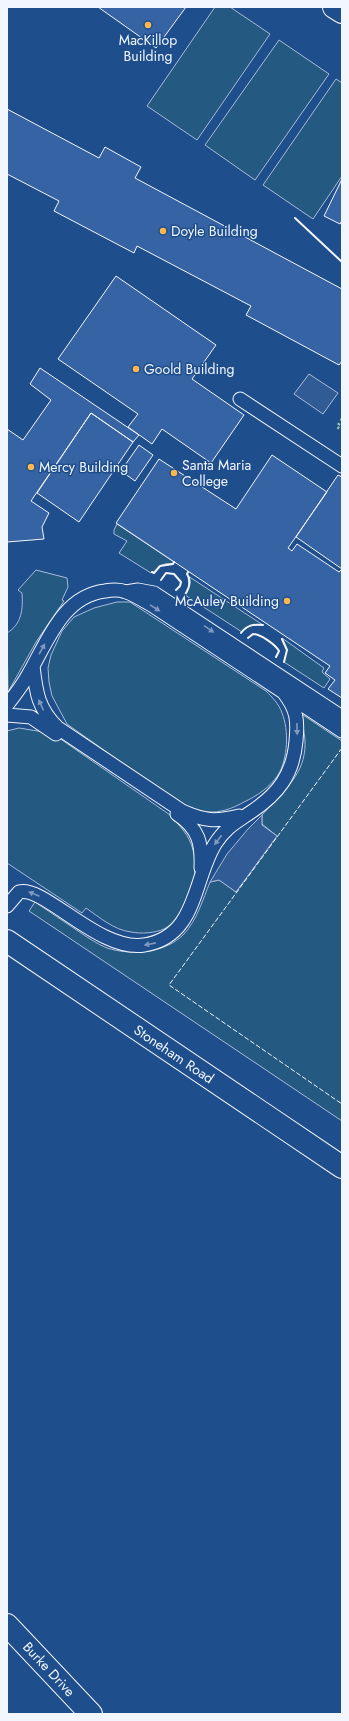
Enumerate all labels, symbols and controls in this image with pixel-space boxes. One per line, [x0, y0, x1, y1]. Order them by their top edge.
marker: MacKillop Building [143, 20, 153, 30]
place label: MacKillop Building [119, 30, 177, 66]
place label: Doyle Building [171, 221, 258, 241]
marker: Doyle Building [158, 226, 168, 236]
place label: Goold Building [144, 359, 235, 379]
marker: Goold Building [131, 364, 141, 374]
place label: Santa Maria College [182, 455, 251, 491]
place label: Mercy Building [39, 457, 128, 477]
marker: Mercy Building [26, 462, 36, 472]
marker: Santa Maria College [169, 468, 179, 478]
place label: McAuley Building [175, 591, 279, 611]
marker: McAuley Building [282, 596, 292, 606]
one-way arrow [150, 604, 160, 612]
one-way arrow [204, 625, 214, 633]
one-way arrow [39, 643, 46, 655]
one-way arrow [38, 700, 44, 711]
one-way arrow [293, 723, 300, 735]
one-way arrow [215, 835, 223, 845]
one-way arrow [27, 891, 39, 897]
one-way arrow [144, 941, 156, 947]
street label: Stoneham Road [130, 1020, 218, 1088]
street label: Burke Drive [18, 1637, 80, 1701]

